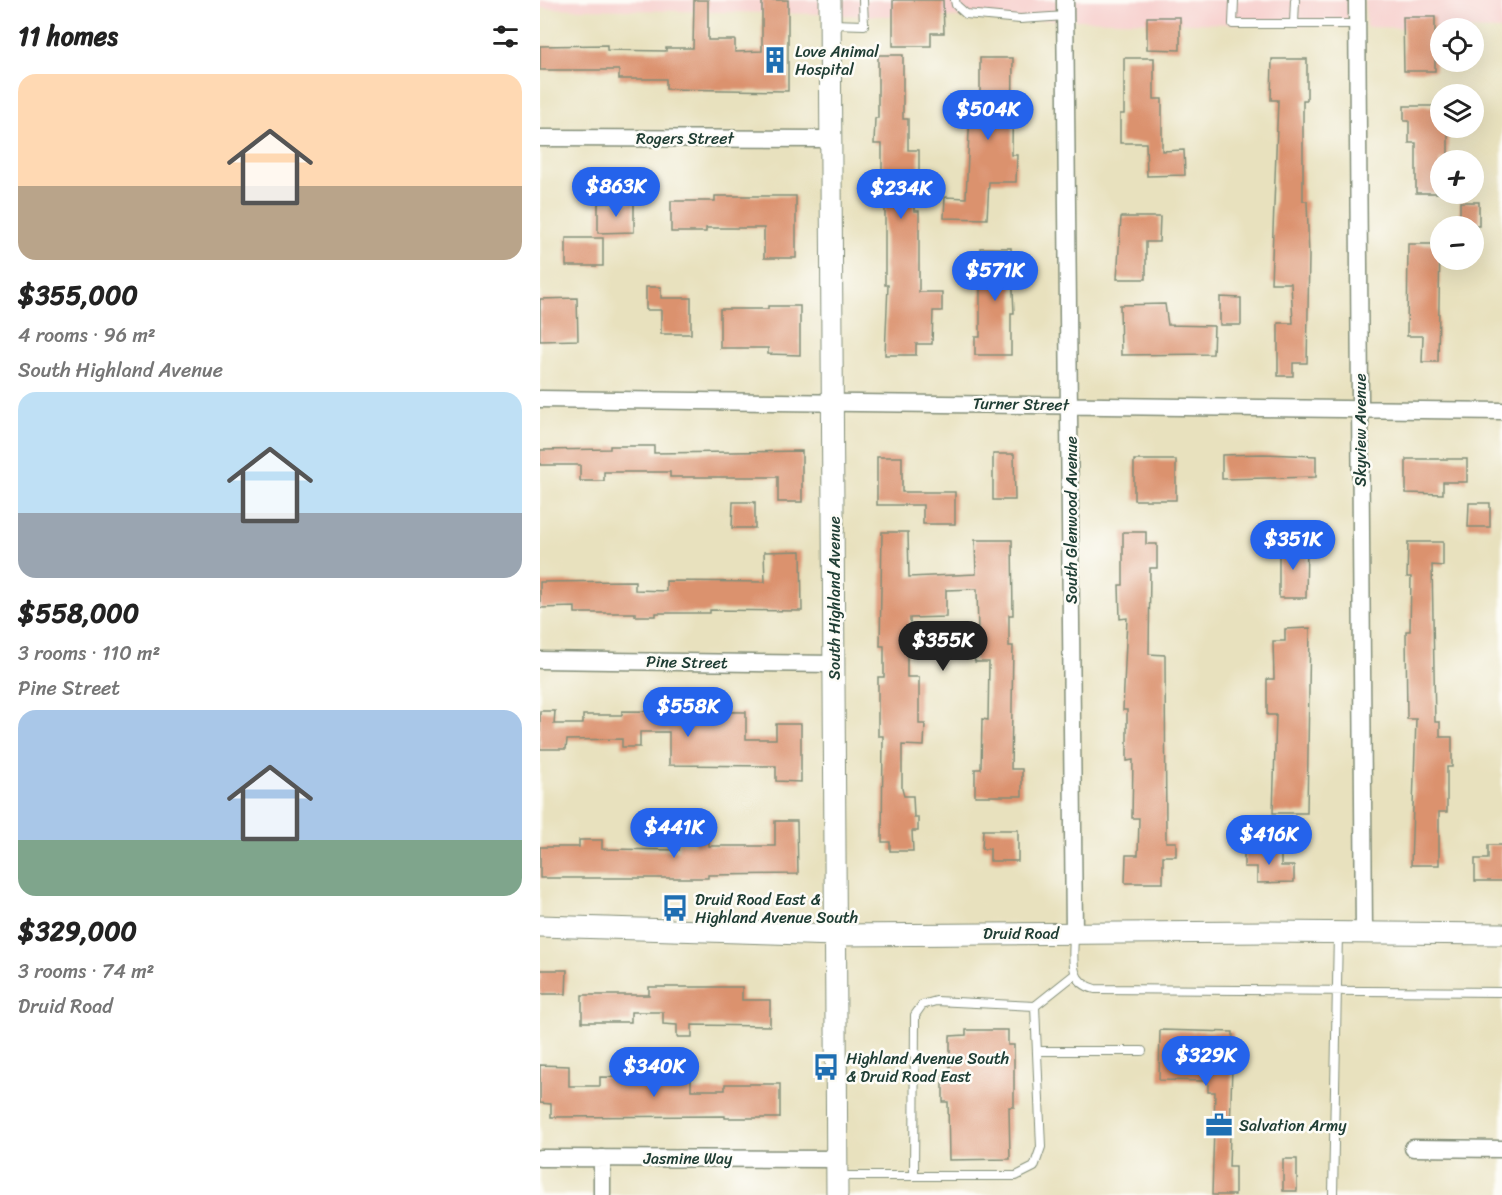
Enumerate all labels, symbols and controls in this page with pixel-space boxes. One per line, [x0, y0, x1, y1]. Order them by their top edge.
text: 11 homes [18, 13, 118, 59]
map controls [1430, 18, 1484, 270]
button: locate [1430, 18, 1484, 72]
icon: filters [489, 20, 522, 53]
place label: Love Animal Hospital [795, 37, 879, 84]
building icon: Love Animal Hospital [760, 45, 790, 75]
button: layers [1430, 84, 1484, 138]
pin: $504K [946, 90, 1030, 141]
text: $504K [957, 92, 1019, 127]
icon: home [216, 113, 324, 221]
street label: Rogers Street [636, 124, 735, 153]
button: + [1430, 150, 1484, 204]
pin: $863K [574, 167, 658, 218]
text: $863K [586, 169, 646, 204]
pin: $234K [859, 169, 943, 220]
text: $234K [871, 171, 931, 206]
button: − [1430, 216, 1484, 270]
pin: $571K [953, 251, 1037, 302]
text: $571K [966, 253, 1024, 288]
text: $355,000 [18, 272, 138, 318]
text: 4 rooms · 96 m² [18, 318, 156, 353]
text: South Highland Avenue [18, 353, 223, 388]
street label: Skyview Avenue [1346, 373, 1375, 487]
street label: Turner Street [973, 389, 1070, 419]
icon: home [216, 431, 324, 539]
street label: South Glenwood Avenue [1057, 436, 1086, 604]
street label: South Highland Avenue [820, 516, 849, 680]
pin: $351K [1251, 520, 1335, 571]
text: $351K [1264, 522, 1322, 557]
text: $558,000 [18, 590, 139, 636]
pin: $355K [901, 621, 985, 672]
text: $355K [912, 623, 974, 658]
text: 3 rooms · 110 m² [18, 636, 160, 671]
street label: Pine Street [646, 647, 728, 677]
text: Pine Street [18, 671, 120, 706]
pin: $558K [646, 687, 730, 738]
text: $558K [657, 689, 719, 724]
icon: home [216, 749, 324, 857]
pin: $441K [632, 808, 716, 859]
text: $441K [644, 810, 704, 845]
pin: $416K [1227, 815, 1311, 866]
text: $416K [1240, 817, 1298, 852]
place label: Druid Road East & Highland Avenue South [695, 885, 858, 932]
bus stop icon: Druid Road East & Highland Avenue South [660, 893, 690, 923]
text: $329,000 [18, 908, 137, 954]
street label: Druid Road [983, 919, 1060, 948]
text: 3 rooms · 74 m² [18, 954, 154, 989]
text: Druid Road [18, 989, 113, 1024]
pin: $329K [1164, 1036, 1248, 1087]
text: $329K [1176, 1038, 1236, 1073]
place label: Highland Avenue South & Druid Road East [846, 1044, 1009, 1091]
pin: $340K [612, 1047, 696, 1098]
text: $340K [623, 1049, 685, 1084]
bus stop icon: Highland Avenue South & Druid Road East [811, 1052, 841, 1082]
office icon: Salvation Army [1204, 1110, 1234, 1140]
place label: Salvation Army [1239, 1111, 1347, 1140]
street label: Jasmine Way [643, 1144, 733, 1173]

